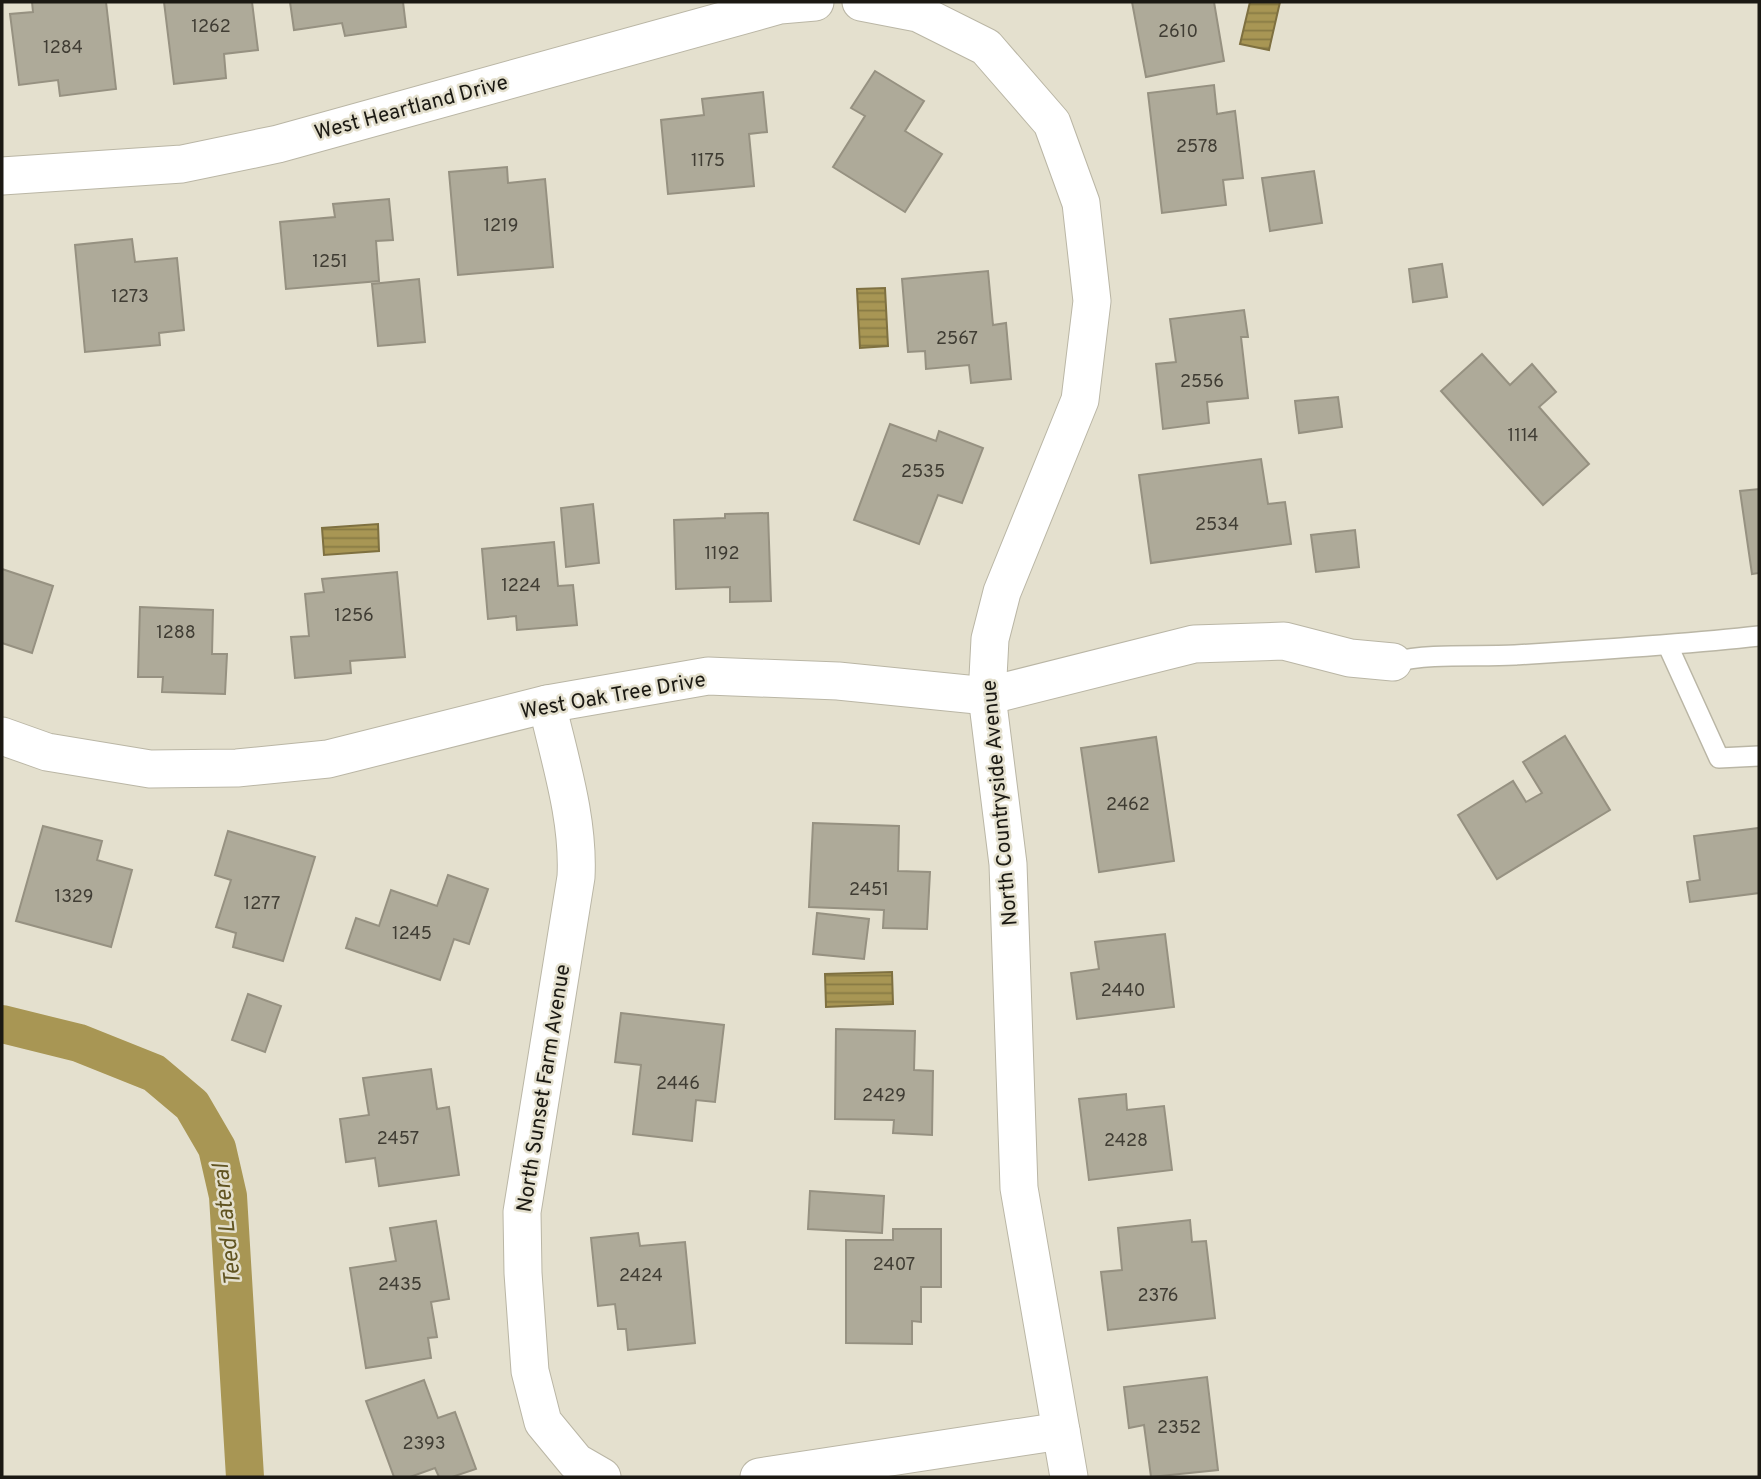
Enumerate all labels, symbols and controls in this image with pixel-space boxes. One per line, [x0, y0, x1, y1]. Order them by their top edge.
house number: 1262 [191, 16, 231, 39]
house number: 2610 [1158, 21, 1198, 44]
house number: 1284 [43, 37, 83, 60]
street label: West Heartland Drive [312, 70, 511, 147]
house number: 2578 [1176, 136, 1218, 159]
house number: 1175 [691, 150, 725, 173]
house number: 1219 [483, 215, 519, 238]
house number: 1251 [312, 251, 348, 274]
house number: 1273 [111, 286, 149, 309]
house number: 2567 [936, 328, 978, 351]
house number: 2556 [1180, 371, 1224, 394]
house number: 1114 [1508, 425, 1538, 448]
house number: 2535 [901, 461, 945, 484]
house number: 2534 [1195, 514, 1239, 537]
house number: 1192 [704, 543, 740, 566]
house number: 1224 [501, 575, 541, 598]
house number: 1256 [334, 605, 374, 628]
house number: 1288 [156, 622, 196, 645]
street label: West Oak Tree Drive [518, 667, 708, 726]
street label: North Countryside Avenue [976, 679, 1025, 927]
house number: 2462 [1106, 794, 1150, 817]
house number: 2451 [849, 879, 889, 902]
house number: 1329 [55, 886, 93, 909]
house number: 1277 [244, 893, 280, 916]
house number: 1245 [392, 923, 432, 946]
street label: North Sunset Farm Avenue [512, 962, 577, 1214]
house number: 2440 [1101, 980, 1145, 1003]
house number: 2446 [656, 1073, 700, 1096]
house number: 2429 [862, 1085, 906, 1108]
house number: 2457 [377, 1128, 419, 1151]
house number: 2428 [1104, 1130, 1148, 1153]
water label: Teed Lateral [208, 1161, 249, 1287]
house number: 2407 [873, 1254, 915, 1277]
house number: 2424 [619, 1265, 663, 1288]
house number: 2435 [378, 1274, 422, 1297]
house number: 2376 [1138, 1285, 1178, 1308]
house number: 2352 [1157, 1417, 1201, 1440]
house number: 2393 [402, 1433, 446, 1456]

